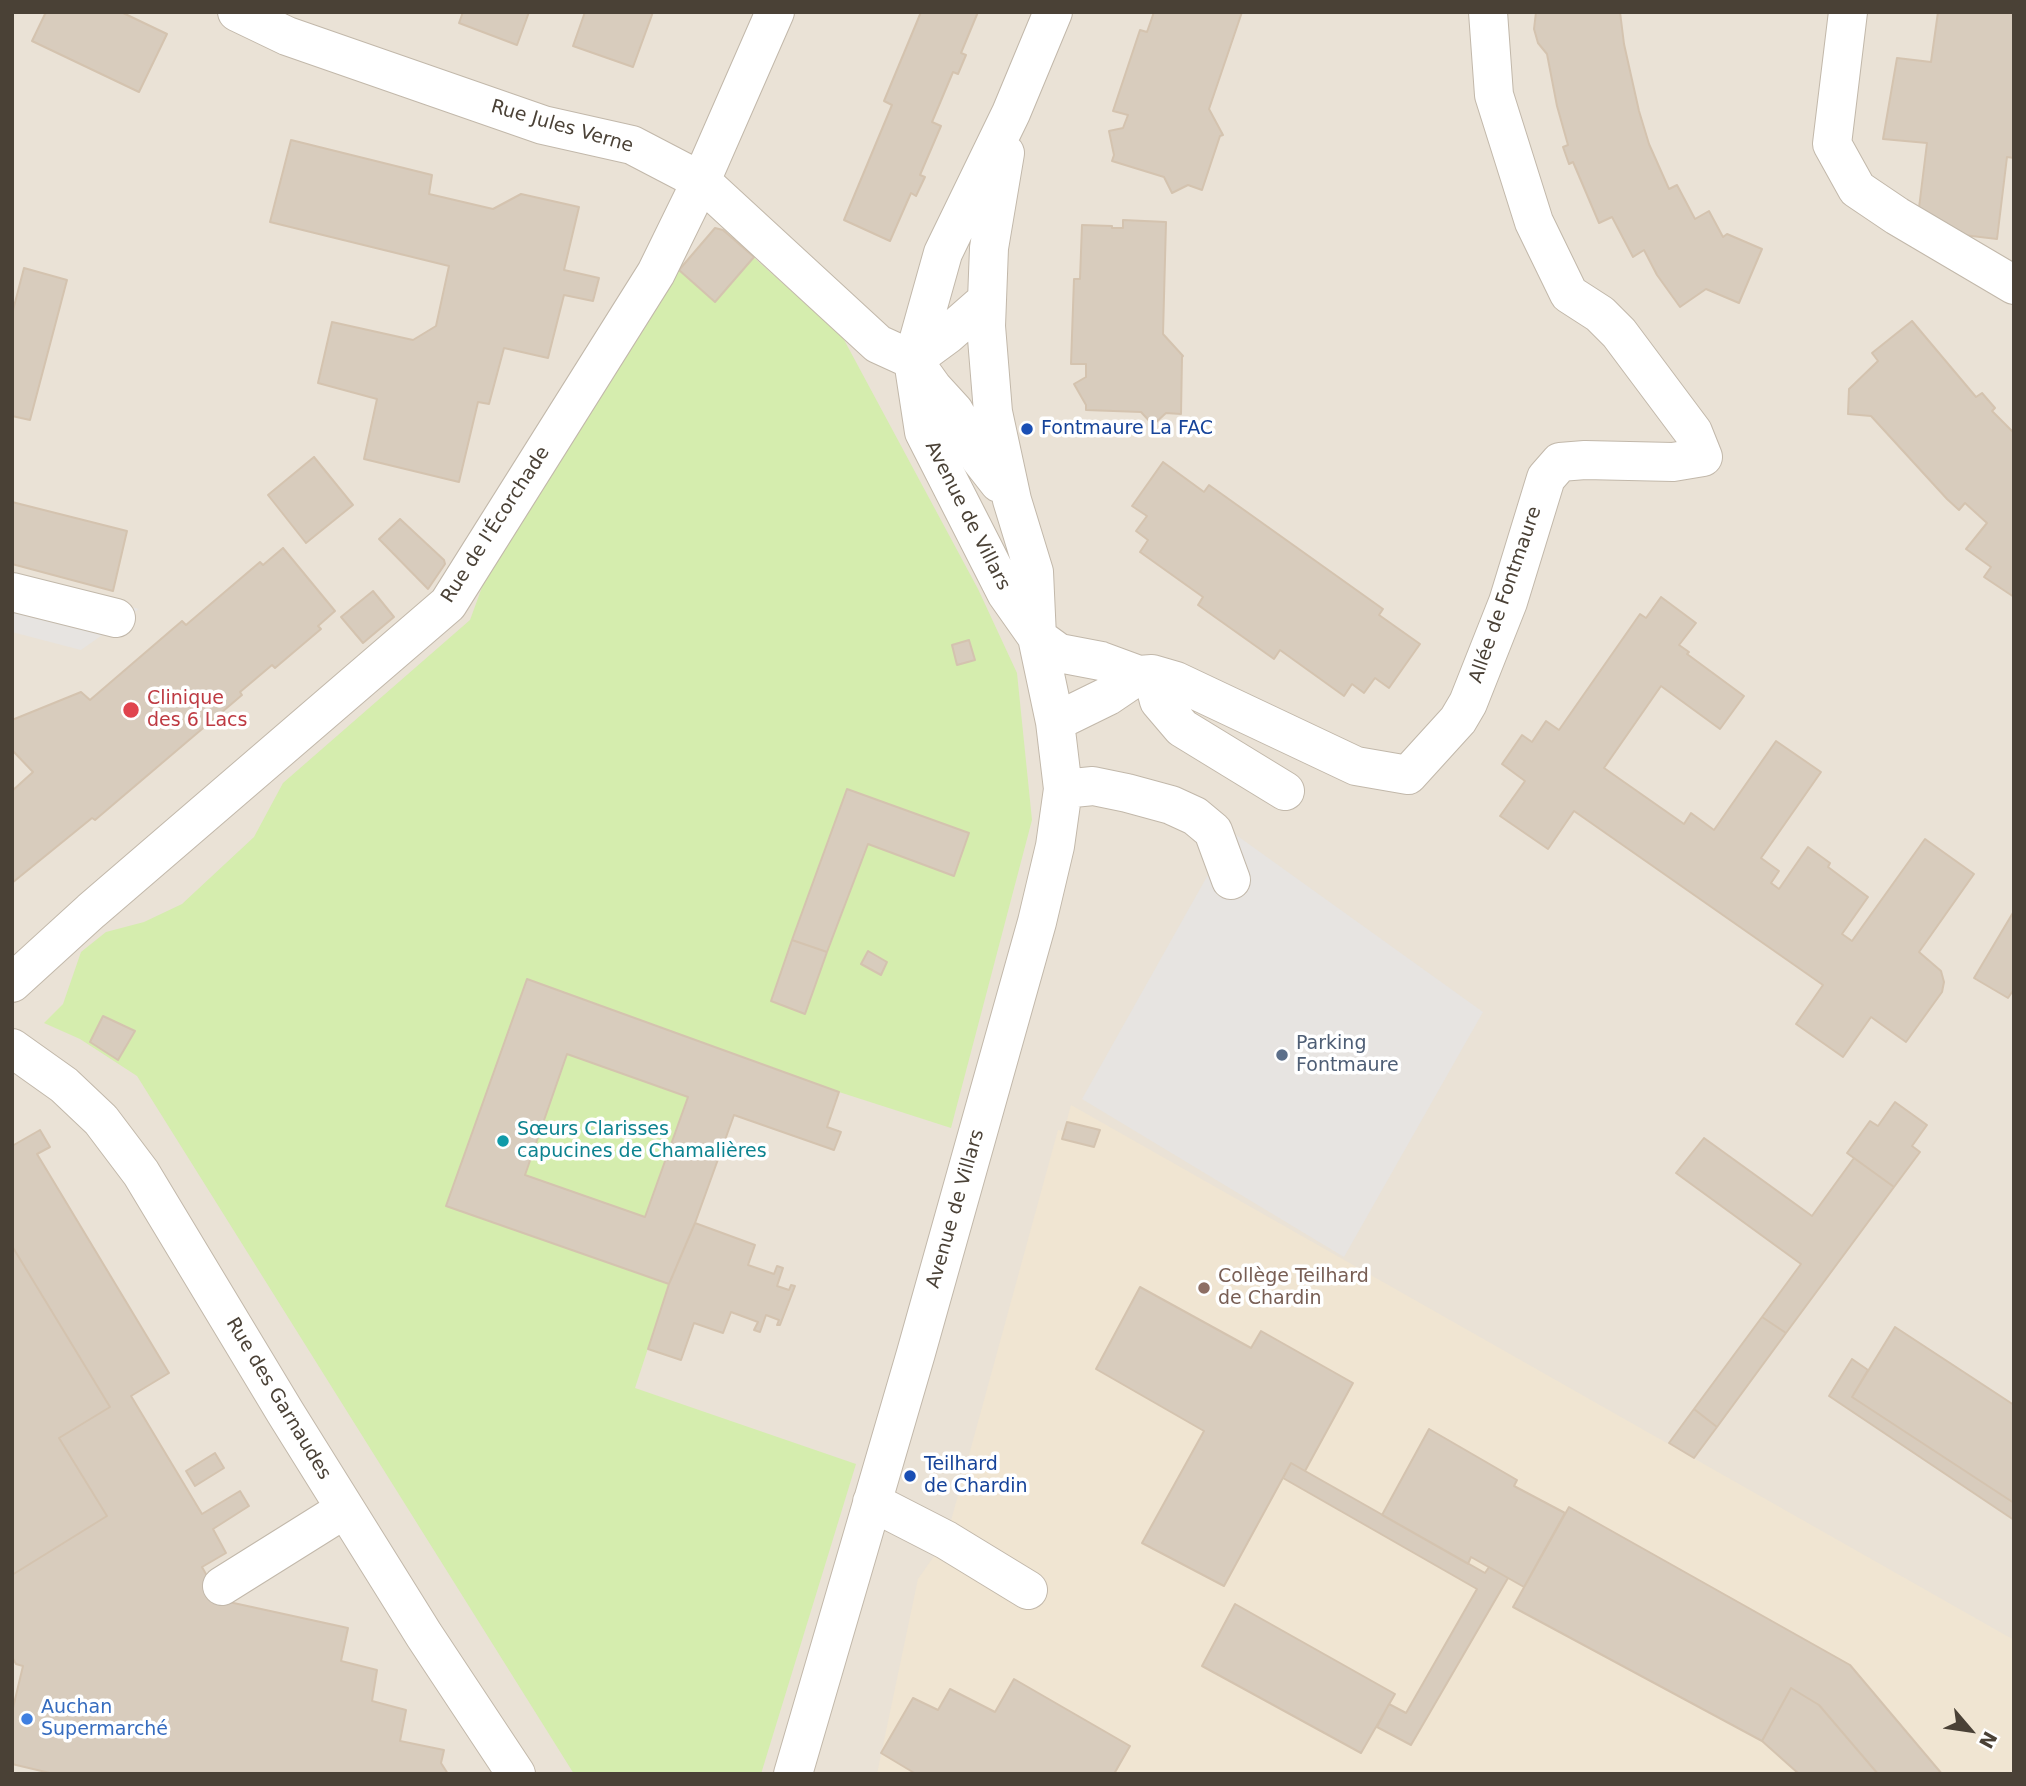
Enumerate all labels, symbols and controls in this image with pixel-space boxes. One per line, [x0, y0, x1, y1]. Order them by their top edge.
street label: Rue Jules Verne [488, 96, 636, 158]
place label: Fontmaure La FAC [1041, 418, 1213, 440]
marker: Fontmaure La FAC [1019, 421, 1035, 437]
street label: Avenue de Villars [920, 438, 1014, 594]
street label: Rue de l'Écorchade [437, 443, 555, 607]
street label: Allée de Fontmaure [1465, 504, 1547, 686]
place label: Clinique des 6 Lacs [147, 688, 247, 732]
marker: Clinique des 6 Lacs [121, 700, 141, 720]
place label: Parking Fontmaure [1296, 1033, 1399, 1077]
marker: Parking Fontmaure [1274, 1047, 1290, 1063]
place label: Sœurs Clarisses capucines de Chamalières [517, 1119, 767, 1163]
street label: Avenue de Villars [922, 1127, 990, 1291]
marker: Sœurs Clarisses capucines de Chamalières [495, 1133, 511, 1149]
place label: Collège Teilhard de Chardin [1218, 1266, 1369, 1310]
marker: Collège Teilhard de Chardin [1196, 1280, 1212, 1296]
street label: Rue des Garnaudes [221, 1314, 335, 1484]
place label: Teilhard de Chardin [924, 1454, 1028, 1498]
marker: Teilhard de Chardin [902, 1468, 918, 1484]
north arrow [1935, 1695, 2005, 1765]
place label: Auchan Supermarché [41, 1697, 168, 1741]
marker: Auchan Supermarché [19, 1711, 35, 1727]
text: N [1975, 1728, 2002, 1752]

